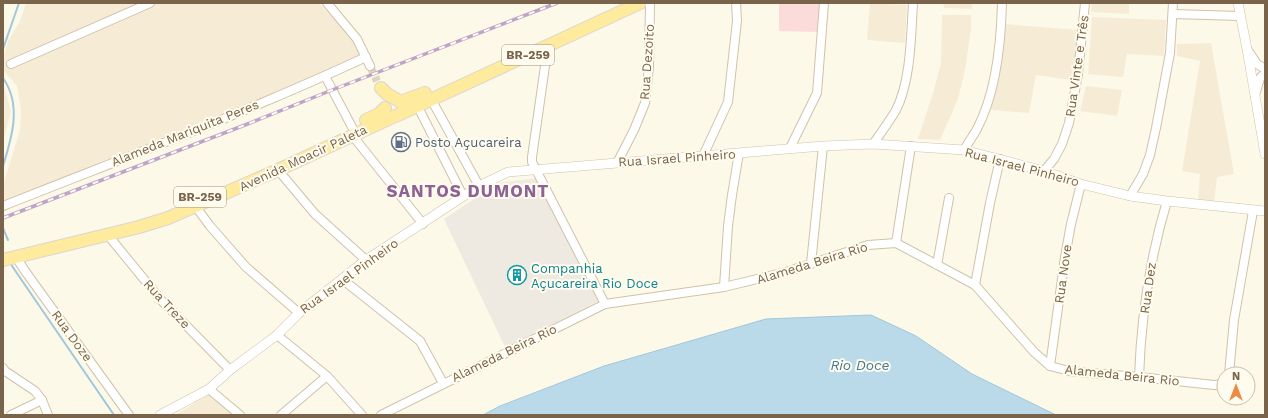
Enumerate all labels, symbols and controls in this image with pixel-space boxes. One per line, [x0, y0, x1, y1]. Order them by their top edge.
street label: Rua Vinte e Três [1062, 14, 1092, 118]
street label: Rua Dezoito [637, 23, 657, 101]
road number: BR-259 [502, 45, 554, 65]
street label: Alameda Mariquita Peres [109, 96, 261, 170]
street label: Avenida Moacir Paleta [237, 122, 370, 194]
fuel station icon: Posto Açucareira [390, 131, 412, 153]
place label: Posto Açucareira [415, 135, 522, 150]
street label: Rua Israel Pinheiro [963, 145, 1081, 190]
street label: Rua Israel Pinheiro [618, 146, 737, 170]
district label: SANTOS DUMONT [387, 181, 549, 201]
road number: BR-259 [174, 187, 226, 207]
street label: Rua Israel Pinheiro [297, 235, 401, 317]
street label: Alameda Beira Rio [755, 239, 870, 287]
street label: Rua Nove [1051, 243, 1075, 305]
place label: Companhia Açucareira Rio Doce [531, 261, 658, 291]
street label: Rua Dez [1137, 261, 1159, 315]
building icon: Companhia Açucareira Rio Doce [506, 264, 528, 286]
street label: Rua Treze [141, 276, 193, 332]
street label: Rua Doze [48, 308, 96, 364]
street label: Alameda Beira Rio [449, 321, 559, 385]
water label: Rio Doce [830, 357, 890, 373]
street label: Alameda Beira Rio [1064, 362, 1180, 389]
north arrow [1216, 366, 1256, 406]
text: N [1232, 370, 1240, 383]

